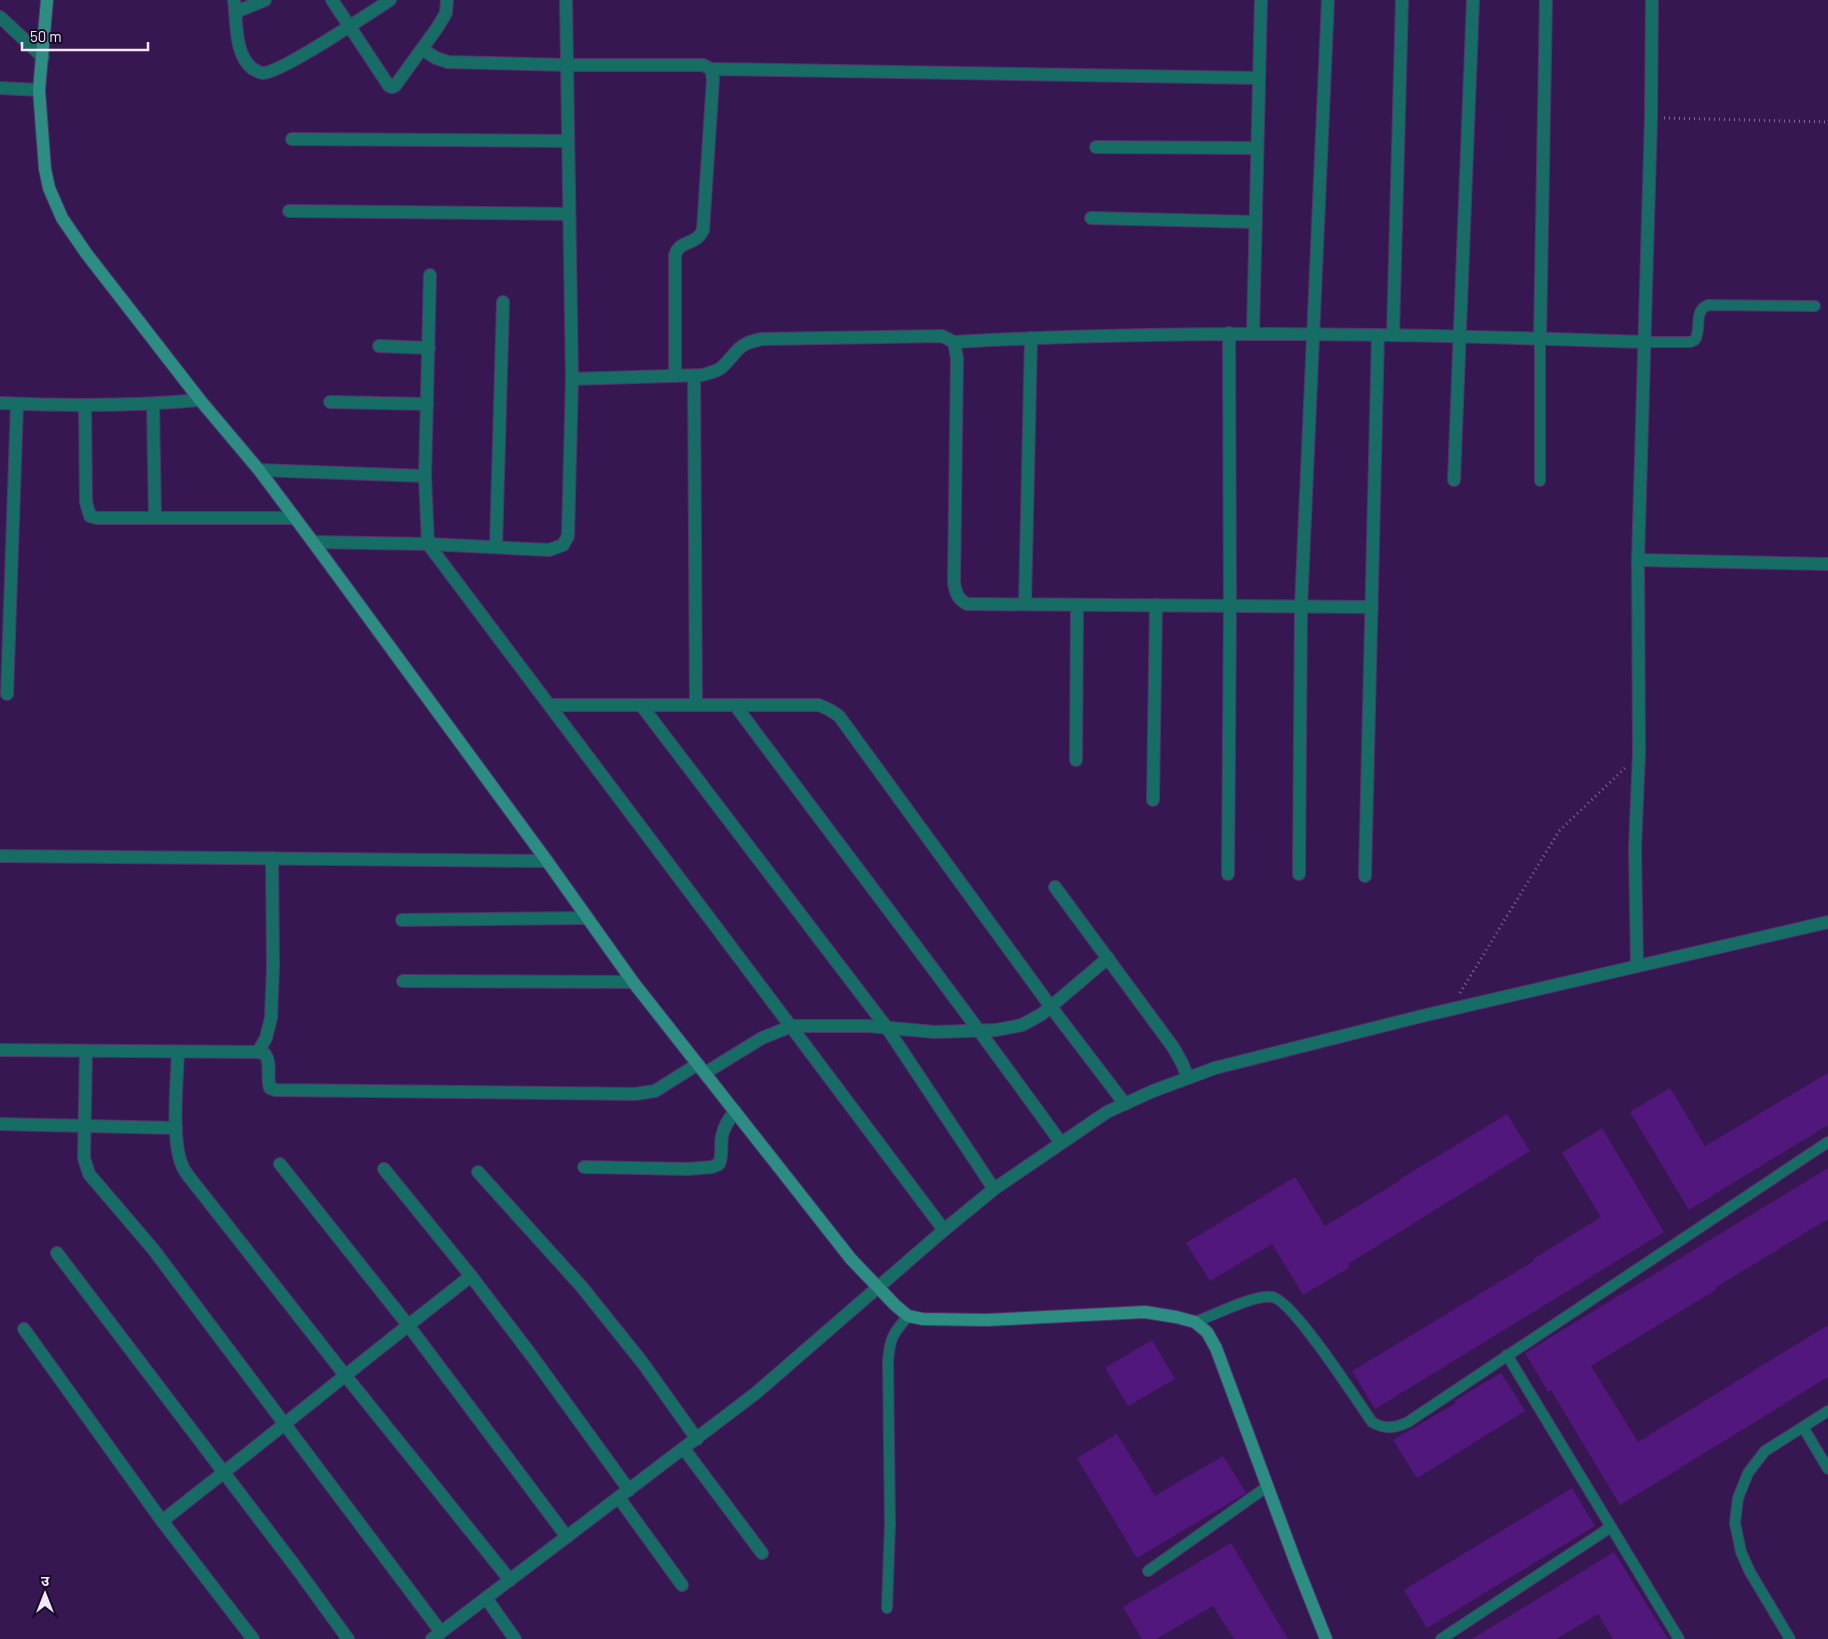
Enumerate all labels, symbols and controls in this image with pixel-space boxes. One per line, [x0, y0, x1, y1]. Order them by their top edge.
scale bar [22, 20, 149, 52]
text: 50 m [30, 27, 62, 45]
north arrow [20, 1569, 70, 1619]
text: उ [41, 1572, 50, 1589]

